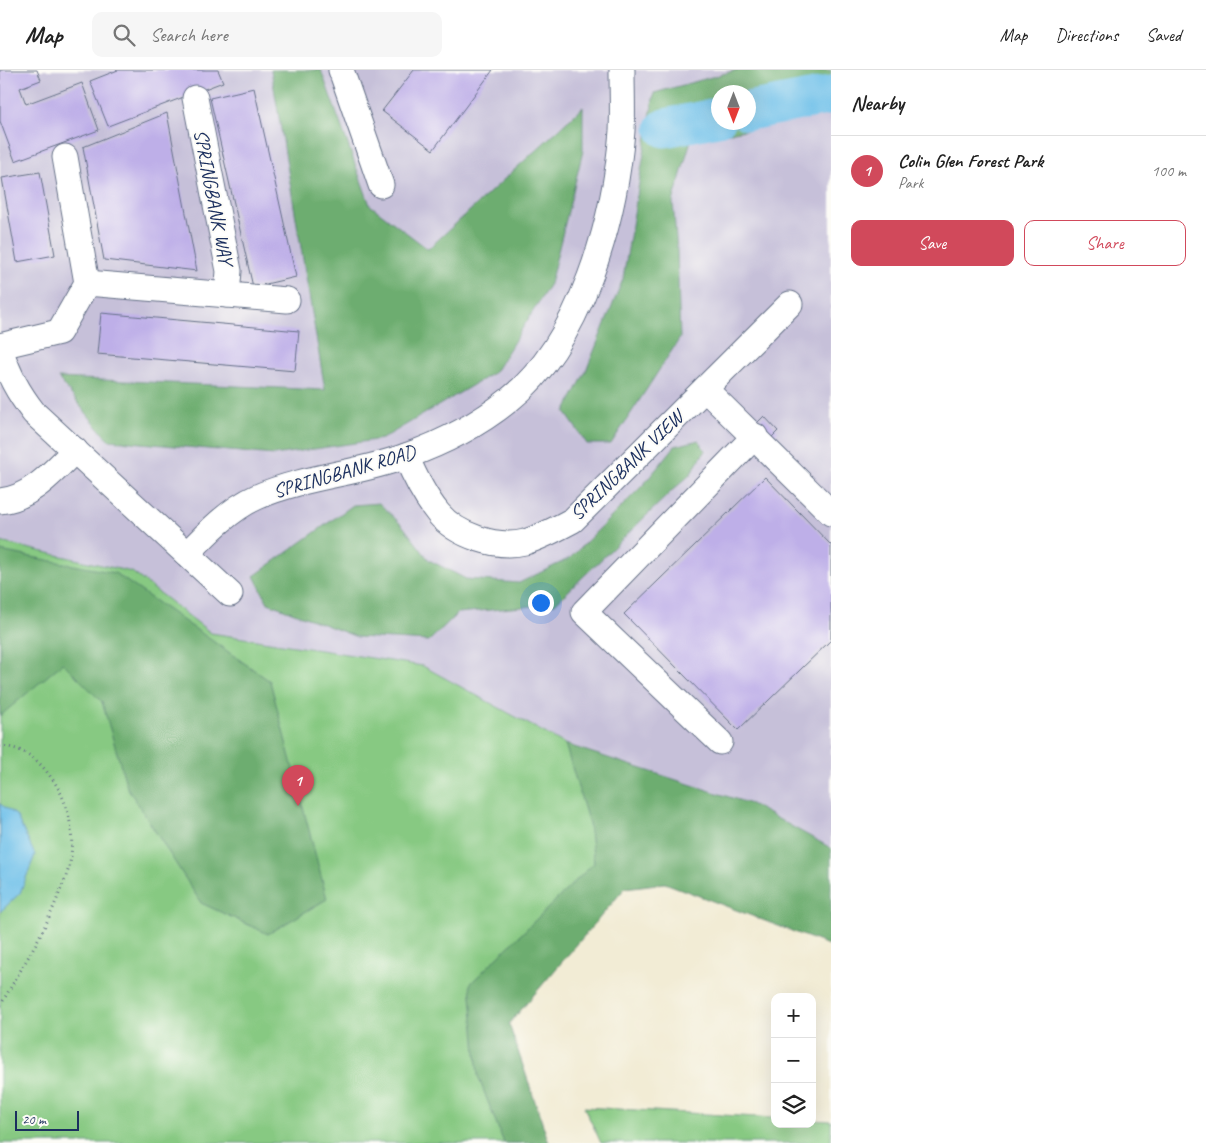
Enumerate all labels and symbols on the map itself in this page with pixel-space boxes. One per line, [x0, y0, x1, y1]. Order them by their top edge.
north arrow [711, 85, 756, 130]
street label: SPRINGBANK WAY [188, 127, 240, 271]
street label: SPRINGBANK VIEW [564, 403, 691, 526]
street label: SPRINGBANK ROAD [270, 439, 419, 504]
your location [528, 590, 554, 616]
pin: 1 [282, 765, 314, 806]
scale bar [15, 1108, 79, 1131]

